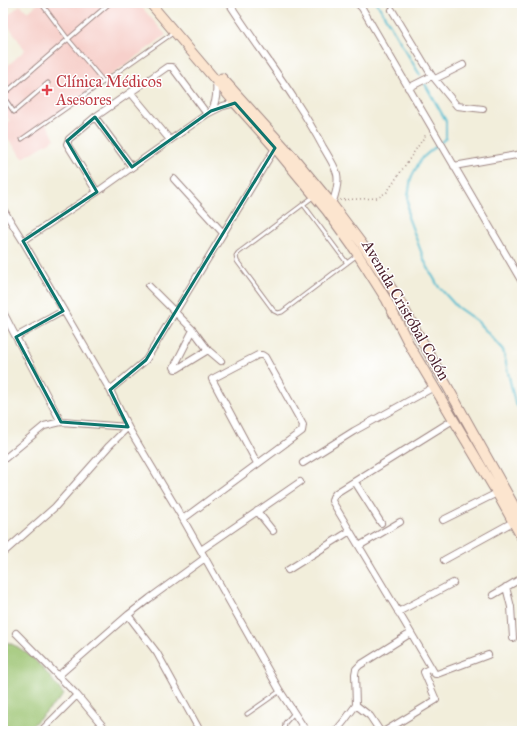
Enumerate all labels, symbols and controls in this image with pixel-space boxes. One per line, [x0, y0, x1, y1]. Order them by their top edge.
place label: Clínica Médicos Asesores [55, 72, 162, 109]
marker: Clínica Médicos Asesores [41, 84, 53, 96]
street label: Avenida Cristóbal Colón [358, 236, 454, 384]

